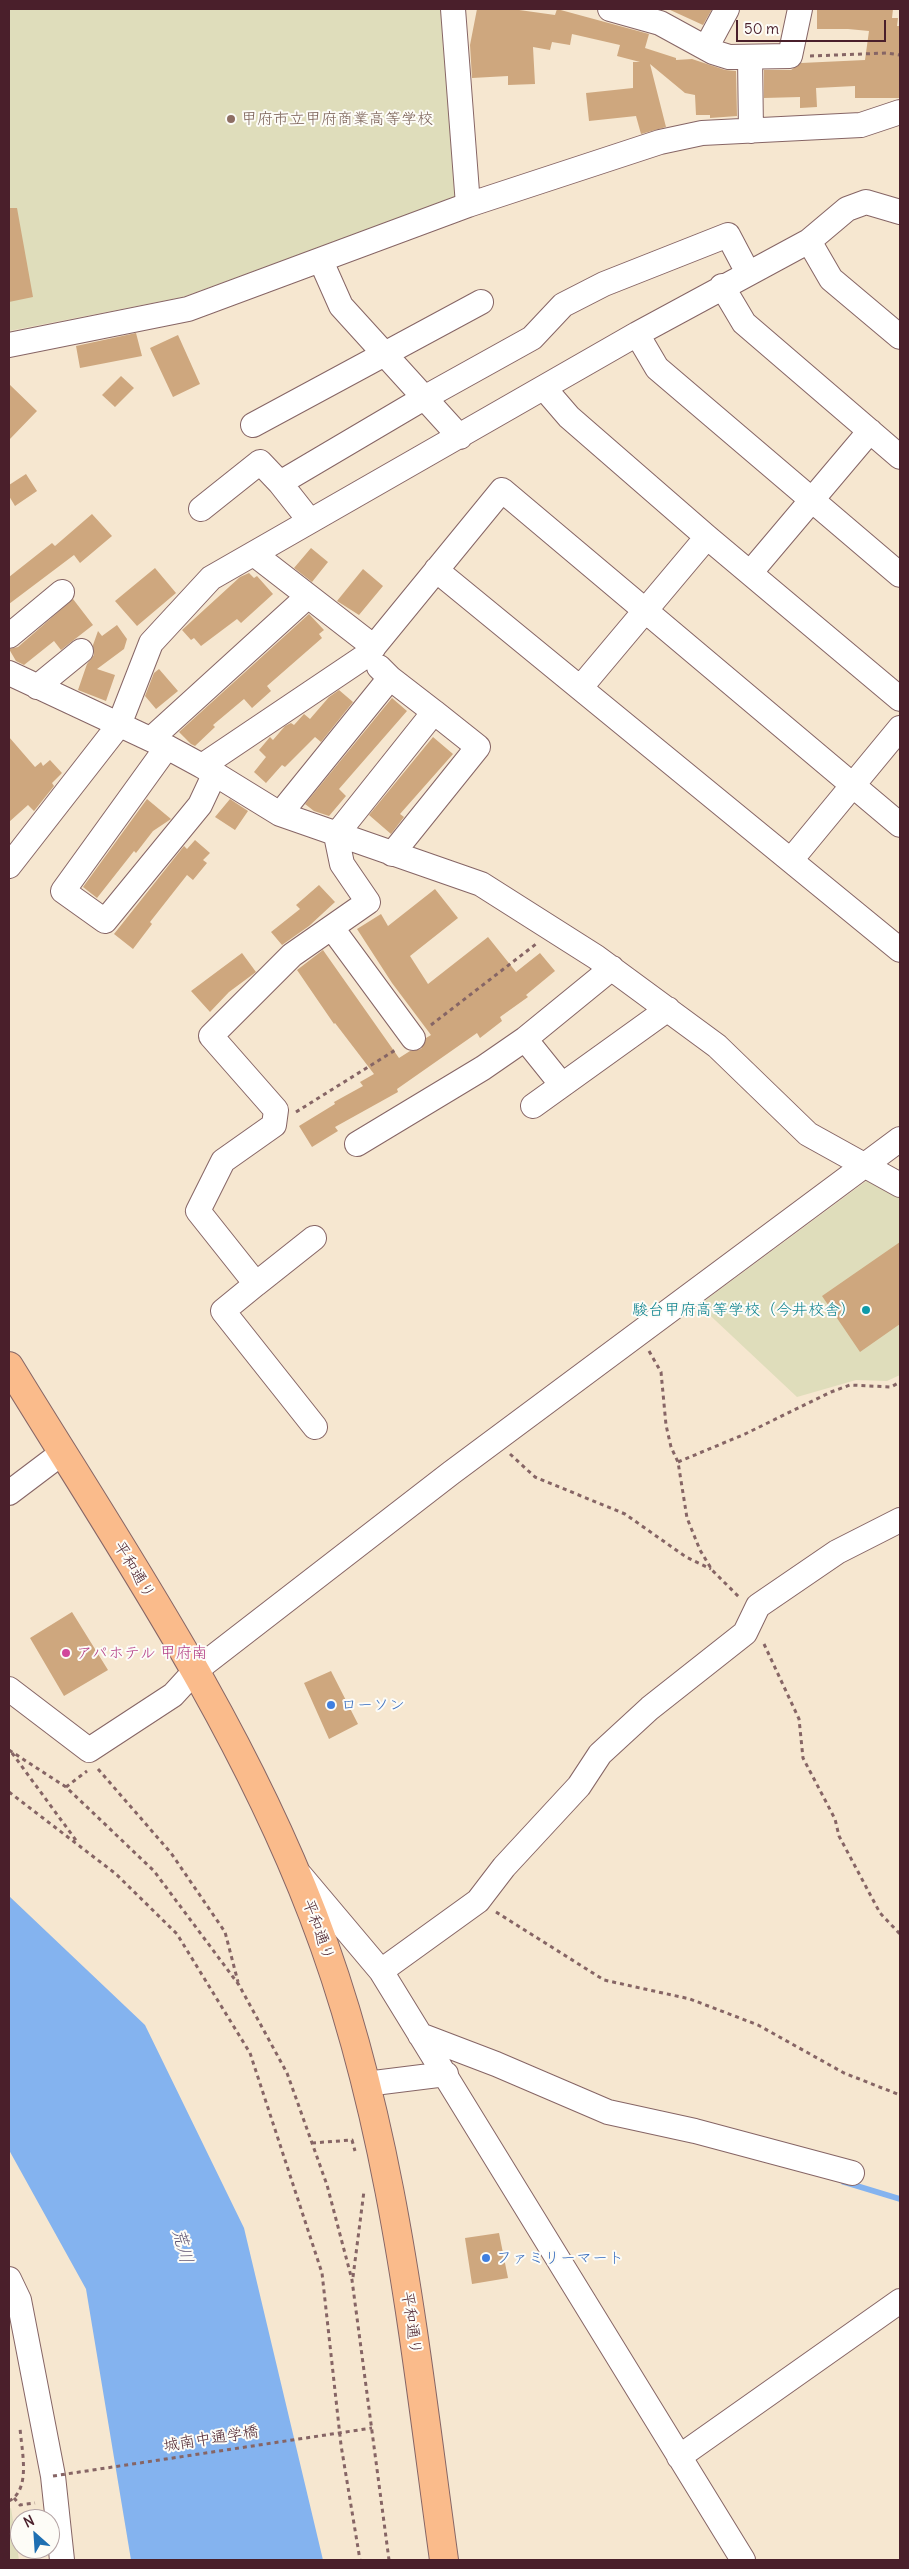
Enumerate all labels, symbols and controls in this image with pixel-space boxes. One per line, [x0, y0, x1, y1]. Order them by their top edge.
scale bar [739, 10, 889, 42]
text: 50 m [744, 19, 779, 38]
place label: 甲府市立甲府商業高等学校 [241, 109, 433, 129]
marker: 甲府市立甲府商業高等学校 [225, 113, 237, 125]
place label: 駿台甲府高等学校（今井校舎） [632, 1300, 856, 1320]
marker: 駿台甲府高等学校（今井校舎） [860, 1304, 872, 1316]
street label: 平和通り [109, 1538, 159, 1602]
place label: アパホテル 甲府南 [76, 1643, 208, 1663]
marker: アパホテル 甲府南 [60, 1647, 72, 1659]
place label: ローソン [341, 1695, 405, 1715]
marker: ローソン [325, 1699, 337, 1711]
street label: 平和通り [298, 1897, 338, 1963]
water label: 荒川 [167, 2226, 197, 2266]
place label: ファミリーマート [496, 2248, 624, 2268]
marker: ファミリーマート [480, 2252, 492, 2264]
street label: 平和通り [397, 2290, 425, 2356]
street label: 城南中通学橋 [162, 2422, 260, 2456]
north arrow [10, 2509, 60, 2559]
text: N [21, 2511, 37, 2532]

